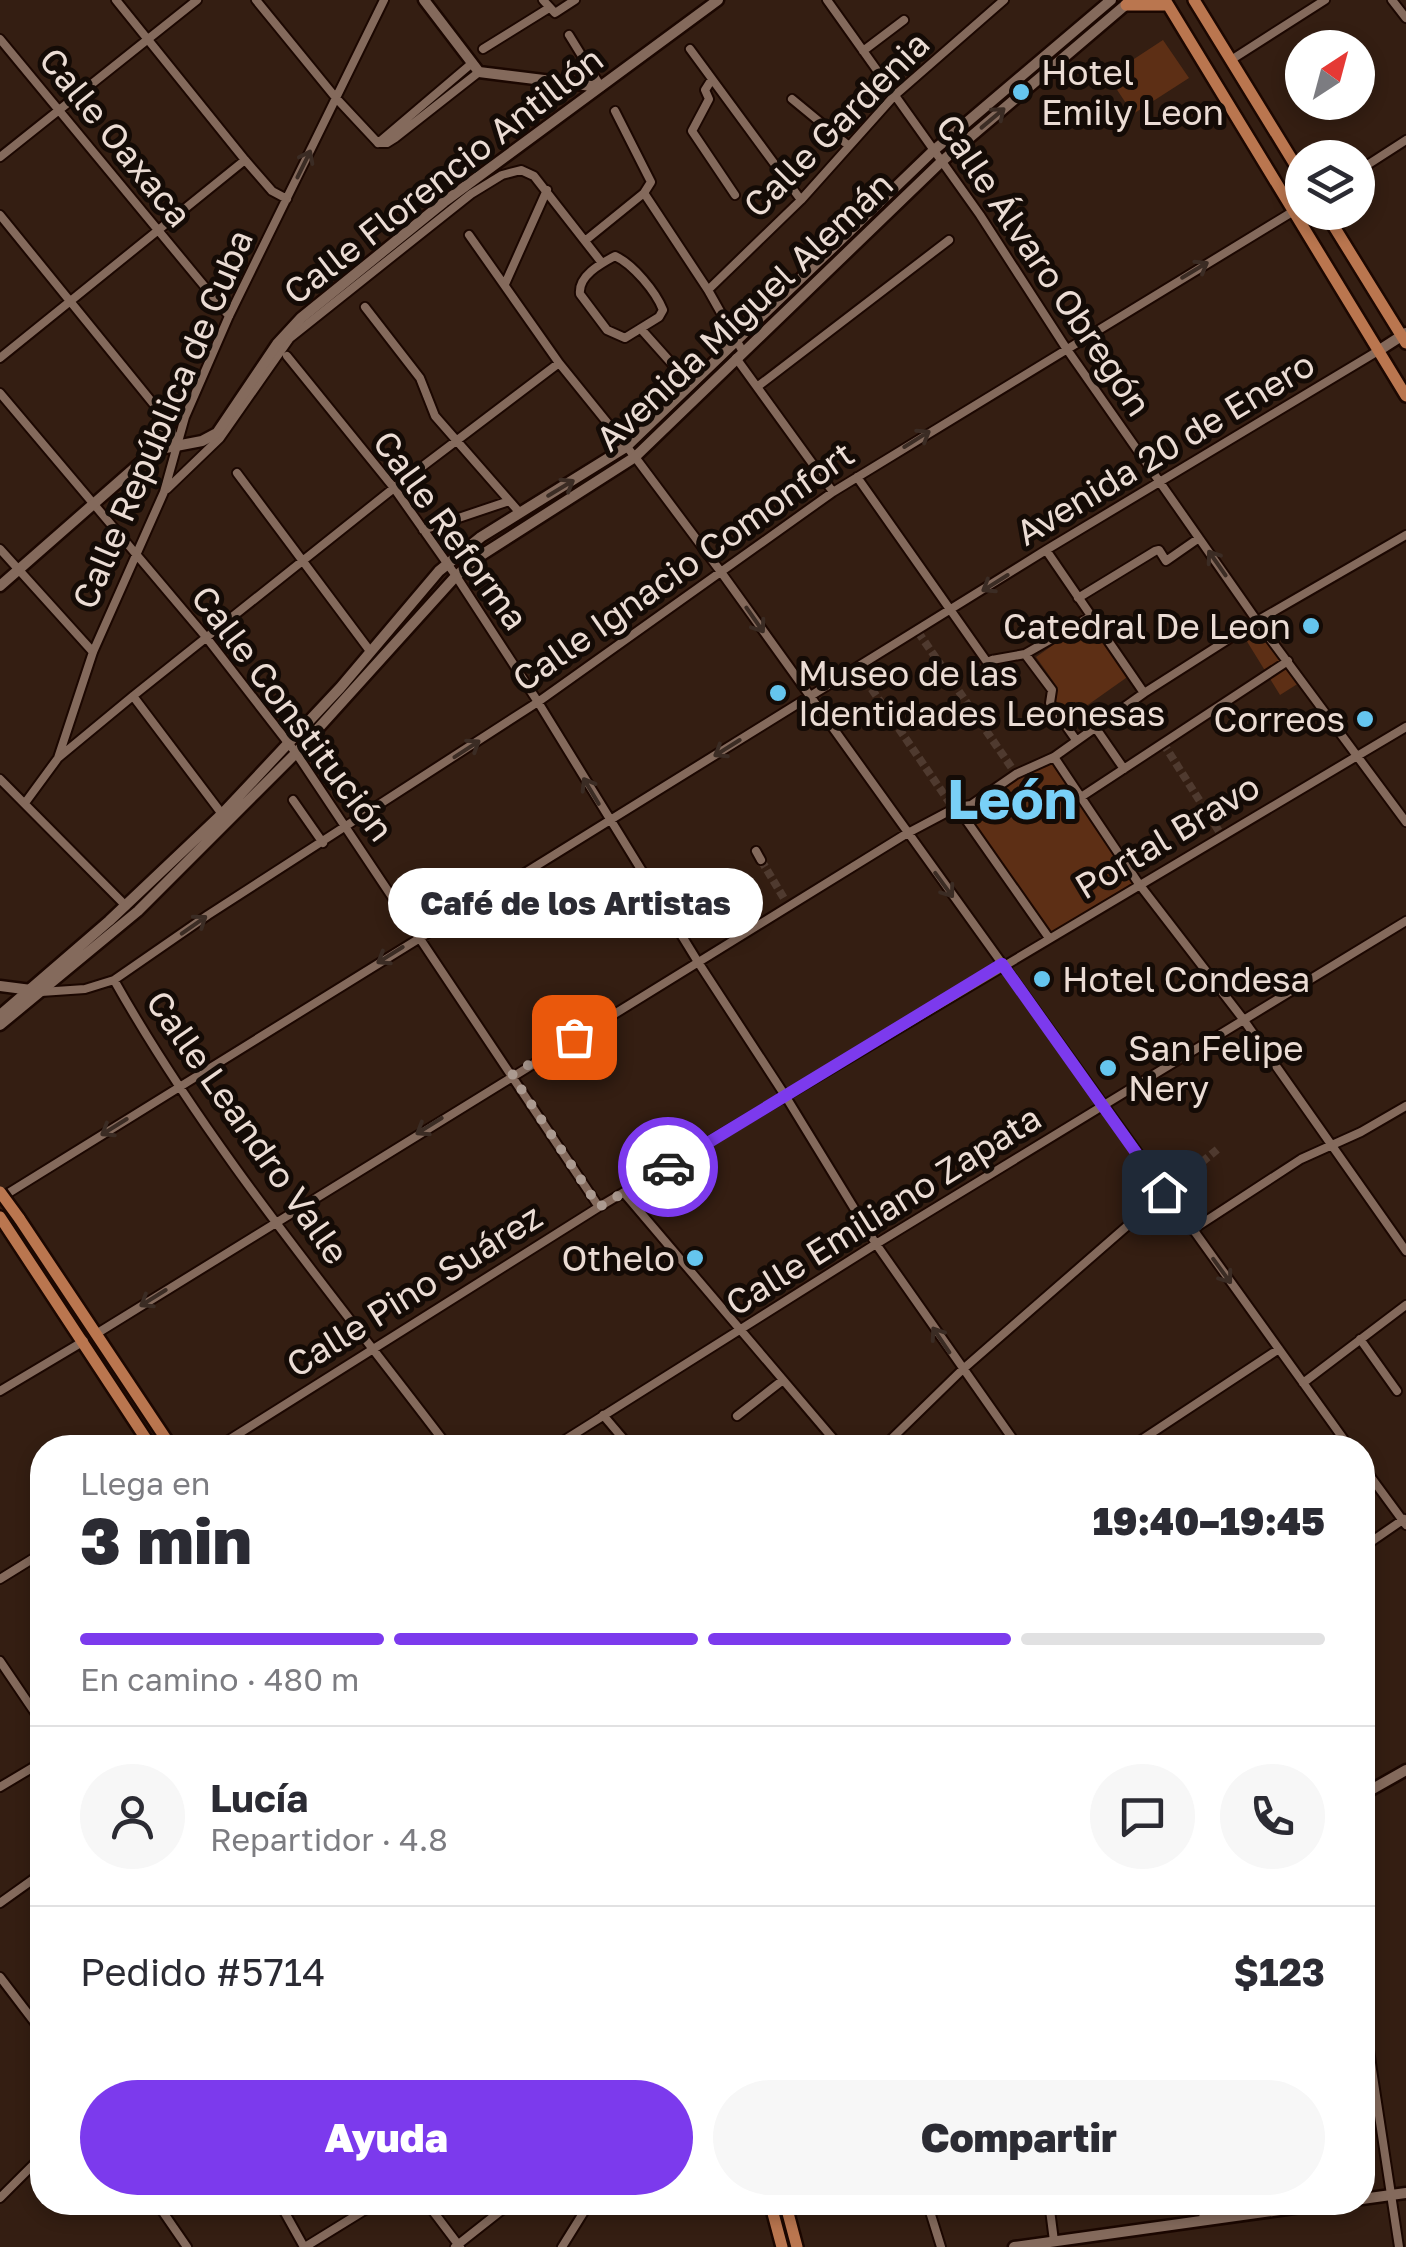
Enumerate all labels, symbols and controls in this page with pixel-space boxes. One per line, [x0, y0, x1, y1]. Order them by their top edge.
street label: Calle Gardenia [735, 23, 937, 225]
north arrow [1285, 30, 1375, 120]
map controls [1285, 30, 1375, 230]
street label: Calle Florencio Antillón [275, 37, 611, 313]
street label: Calle Oaxaca [31, 39, 201, 235]
place label: Hotel Emily Leon [1041, 51, 1224, 133]
marker: Hotel Emily Leon [1010, 81, 1032, 103]
street label: Calle Álvaro Obregón [928, 106, 1160, 424]
one-way arrow [980, 107, 1006, 129]
button: layers [1285, 140, 1375, 230]
one-way arrow [295, 150, 314, 180]
street label: Avenida Miguel Alemán [587, 163, 901, 459]
street label: Calle República de Cuba [63, 223, 261, 615]
one-way arrow [1180, 260, 1209, 280]
street label: Avenida 20 de Enero [1008, 342, 1322, 554]
street label: Calle Reforma [365, 422, 537, 638]
one-way arrow [903, 429, 931, 449]
street label: Calle Ignacio Comonfort [504, 432, 862, 700]
one-way arrow [546, 478, 575, 498]
one-way arrow [1207, 550, 1228, 578]
one-way arrow [981, 572, 1010, 593]
street label: Calle Constitución [183, 577, 403, 849]
place label: Catedral De Leon [1003, 605, 1291, 647]
one-way arrow [744, 606, 765, 634]
marker: Catedral De Leon [1300, 615, 1322, 637]
place label: Museo de las Identidades Leonesas [798, 652, 1165, 734]
marker: Museo de las Identidades Leonesas [767, 682, 789, 704]
place label: Correos [1213, 698, 1345, 740]
marker: Correos [1354, 708, 1376, 730]
one-way arrow [453, 738, 481, 759]
one-way arrow [713, 738, 741, 759]
district label: León [947, 765, 1077, 831]
street label: Portal Bravo [1067, 765, 1267, 907]
one-way arrow [580, 777, 600, 806]
callout: Café de los Artistas [386, 867, 762, 937]
one-way arrow [933, 871, 954, 898]
text: Café de los Artistas [420, 884, 731, 922]
one-way arrow [180, 915, 208, 936]
one-way arrow [376, 945, 405, 966]
place label: Hotel Condesa [1062, 958, 1310, 1000]
marker: Hotel Condesa [1031, 968, 1053, 990]
street label: Calle Leandro Valle [138, 982, 358, 1272]
pin [532, 995, 617, 1080]
icon: bag [547, 1010, 602, 1065]
place label: San Felipe Nery [1128, 1027, 1304, 1109]
marker: San Felipe Nery [1097, 1057, 1119, 1079]
street label: Calle Emiliano Zapata [718, 1096, 1048, 1324]
one-way arrow [415, 1116, 444, 1136]
one-way arrow [100, 1117, 129, 1137]
courier [618, 1117, 718, 1217]
icon: car [641, 1140, 696, 1195]
pin [1122, 1150, 1207, 1235]
icon: home [1137, 1165, 1192, 1220]
street label: Calle Pino Suárez [279, 1195, 549, 1385]
place label: Othelo [561, 1237, 675, 1279]
marker: Othelo [684, 1247, 706, 1269]
one-way arrow [1211, 1257, 1232, 1284]
one-way arrow [139, 1287, 168, 1308]
one-way arrow [931, 1327, 952, 1354]
text: Llega en [80, 1464, 210, 1502]
text: 19:40–19:45 [1093, 1498, 1325, 1543]
text: 3 min [80, 1500, 252, 1578]
text: En camino · 480 m [80, 1660, 359, 1698]
button: person [80, 1764, 185, 1869]
button: chat [1090, 1764, 1195, 1869]
button: phone [1220, 1764, 1325, 1869]
text: Lucía [210, 1775, 308, 1820]
text: Repartidor · 4.8 [210, 1820, 448, 1858]
text: Pedido #5714 [80, 1949, 325, 1994]
text: $123 [1234, 1949, 1325, 1994]
button: Ayuda [80, 2080, 693, 2195]
button: Compartir [713, 2080, 1325, 2195]

